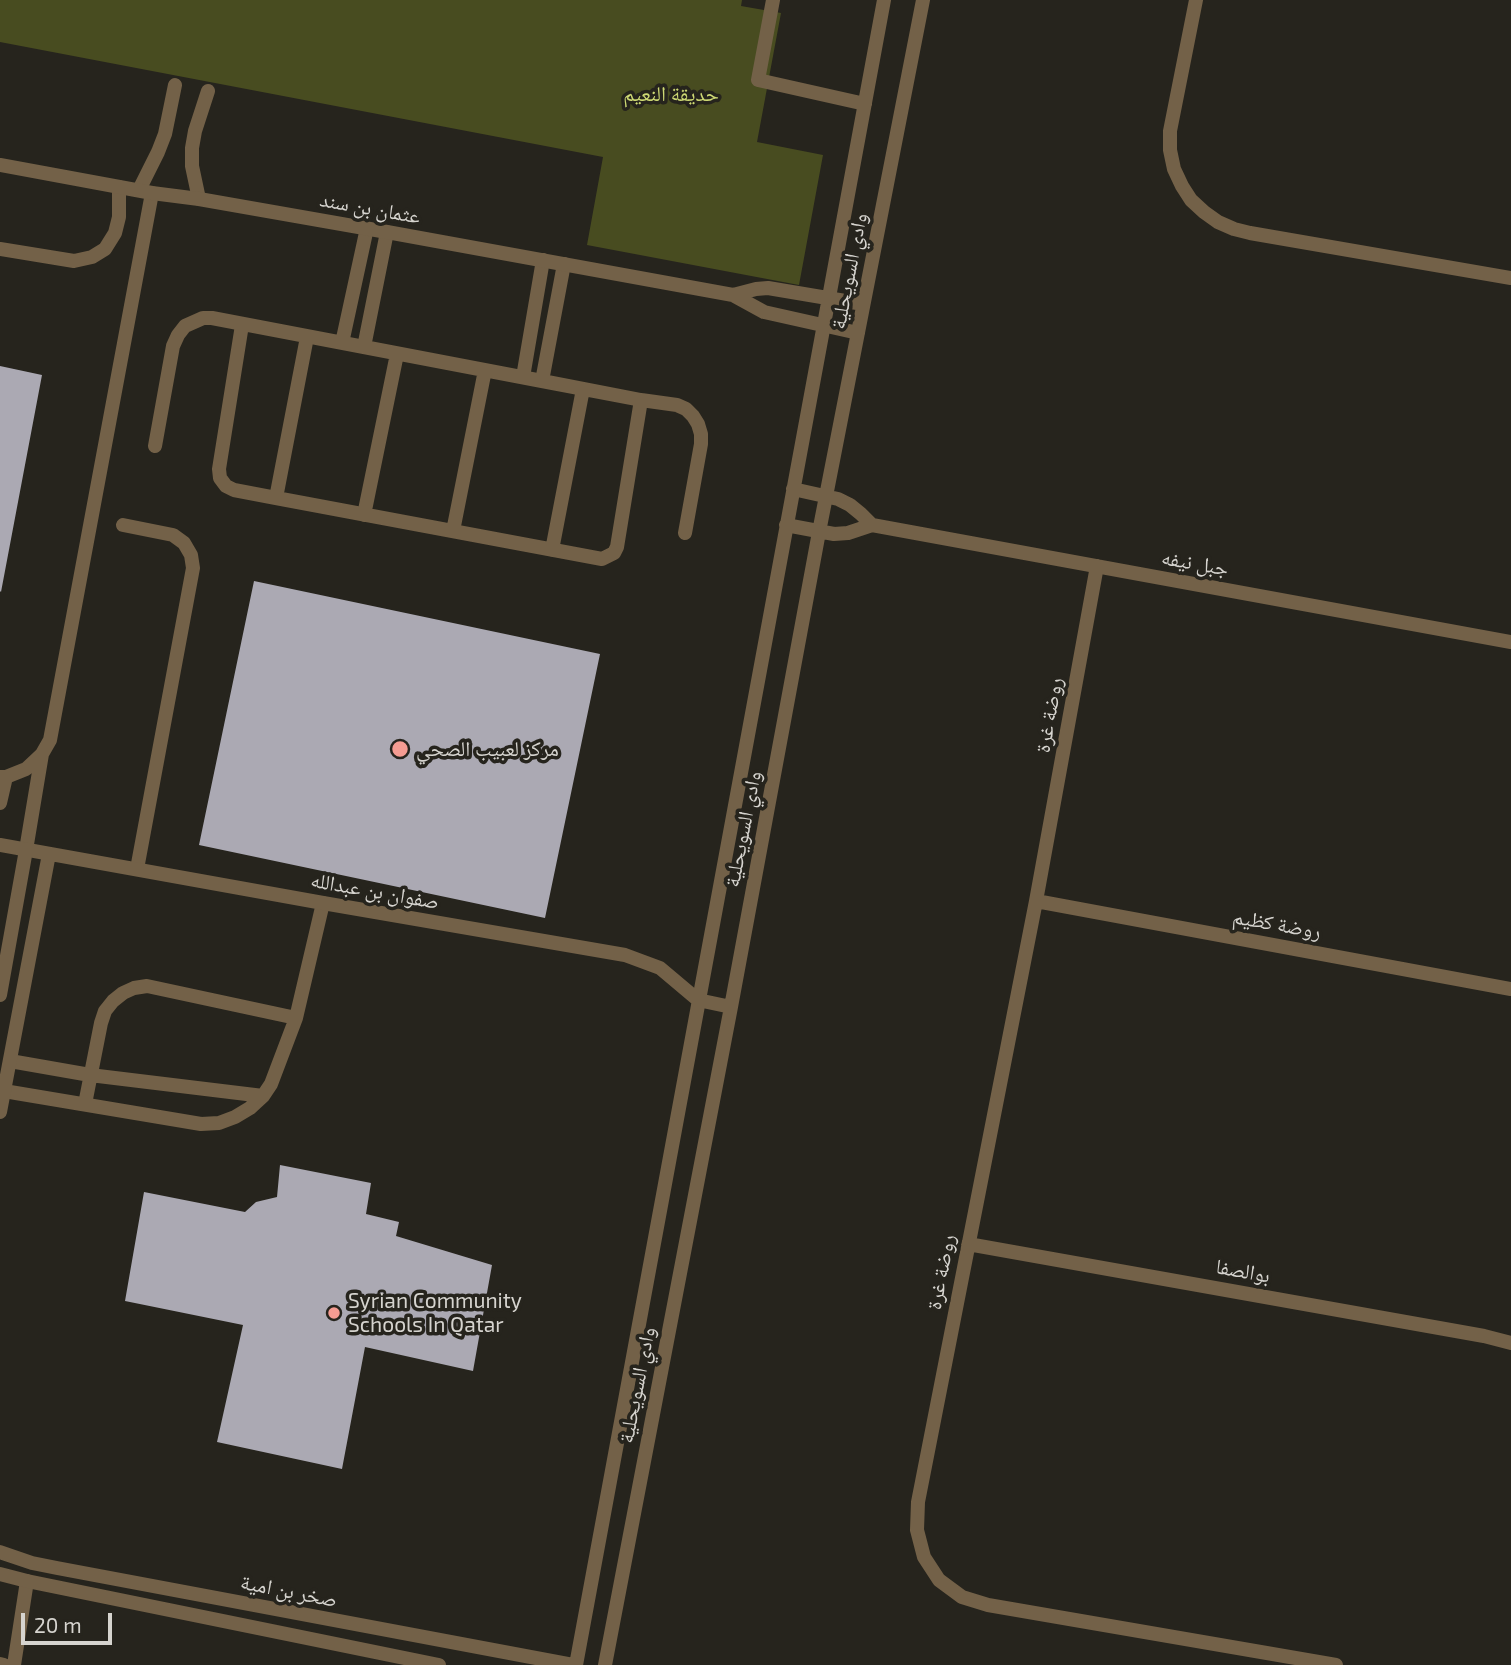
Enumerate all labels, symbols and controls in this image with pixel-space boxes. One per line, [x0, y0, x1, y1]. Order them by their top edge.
park label: حديقة النعيم [623, 81, 719, 107]
street label: عثمان بن سند [318, 187, 422, 229]
street label: وادي السويحلية [825, 211, 873, 331]
street label: جبل نيفه [1160, 545, 1230, 581]
street label: روضة غرة [1030, 675, 1068, 755]
place label: مركز لعبيب الصحي [416, 736, 559, 762]
marker: مركز لعبيب الصحي [390, 739, 410, 759]
street label: وادي السويحلية [719, 769, 767, 889]
street label: صفوان بن عبدالله [309, 867, 441, 915]
street label: روضة كظيم [1231, 904, 1323, 944]
street label: روضة غرة [921, 1232, 961, 1312]
street label: بوالصفا [1214, 1254, 1272, 1288]
place label: Syrian Community Schools In Qatar [348, 1288, 522, 1338]
marker: Syrian Community Schools In Qatar [326, 1305, 342, 1321]
street label: وادي السويحلية [613, 1325, 661, 1445]
street label: صخر بن امية [238, 1569, 340, 1613]
scale bar [24, 1598, 116, 1642]
text: 20 m [34, 1612, 82, 1637]

